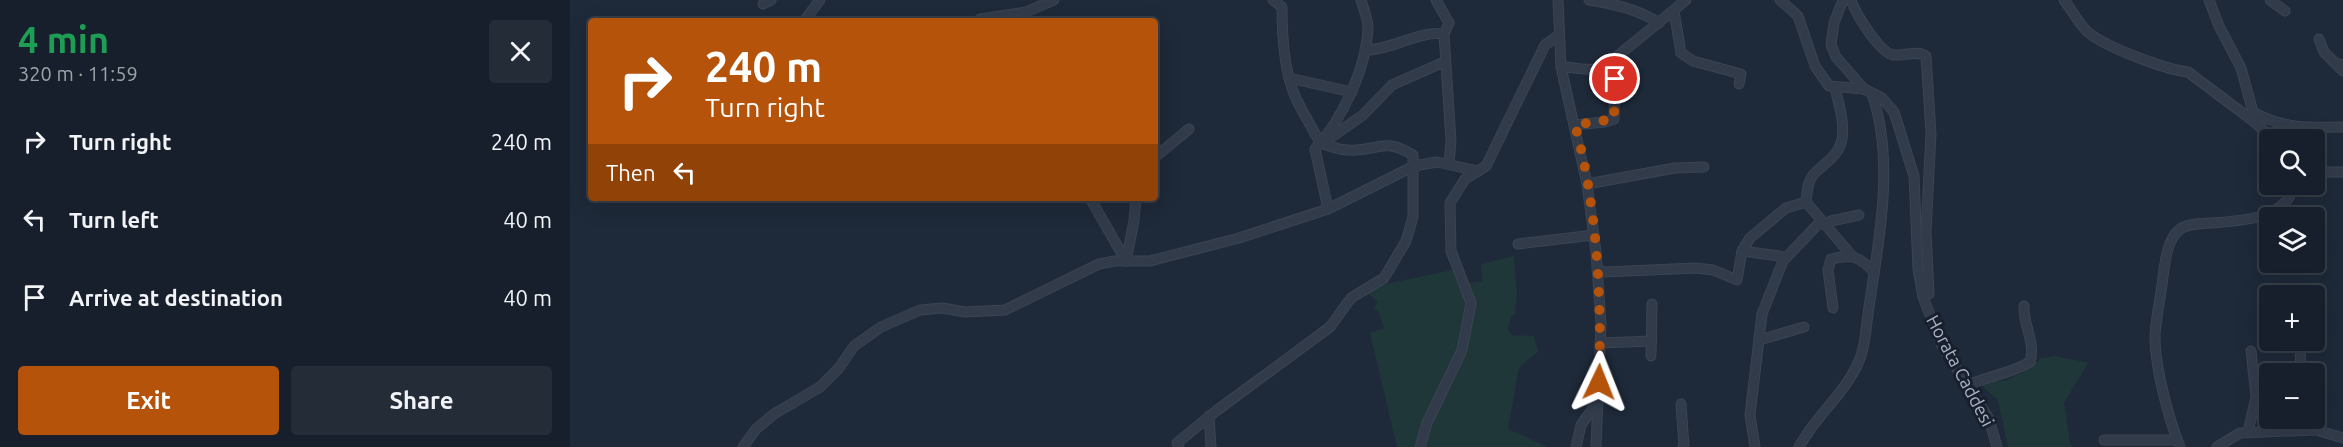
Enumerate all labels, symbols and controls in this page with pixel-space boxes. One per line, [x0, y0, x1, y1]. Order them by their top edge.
text: 4 min [18, 19, 109, 60]
button: close [489, 20, 552, 83]
icon: right [606, 42, 684, 120]
text: 240 m [705, 43, 822, 90]
pin [1589, 53, 1640, 104]
text: 320 m · 11:59 [18, 62, 138, 85]
icon: arrive [1598, 62, 1631, 95]
text: Turn right [705, 92, 825, 122]
icon: right [18, 125, 51, 158]
text: Turn right [69, 129, 171, 154]
text: 240 m [491, 129, 552, 154]
map controls [2259, 129, 2325, 429]
button: search [2259, 129, 2325, 195]
icon: left [668, 156, 701, 189]
text: Then [606, 160, 656, 185]
icon: left [18, 203, 51, 236]
text: Turn left [69, 207, 159, 232]
text: 40 m [503, 207, 552, 232]
button: layers [2259, 207, 2325, 273]
icon: arrive [18, 281, 51, 314]
text: Arrive at destination [69, 285, 283, 310]
text: 40 m [503, 285, 552, 310]
button: + [2259, 285, 2325, 351]
street label: Horata Caddesi [1923, 312, 1999, 430]
position arrow [1567, 350, 1631, 414]
button: − [2259, 363, 2325, 429]
button: Exit [18, 366, 279, 435]
button: Share [291, 366, 552, 435]

